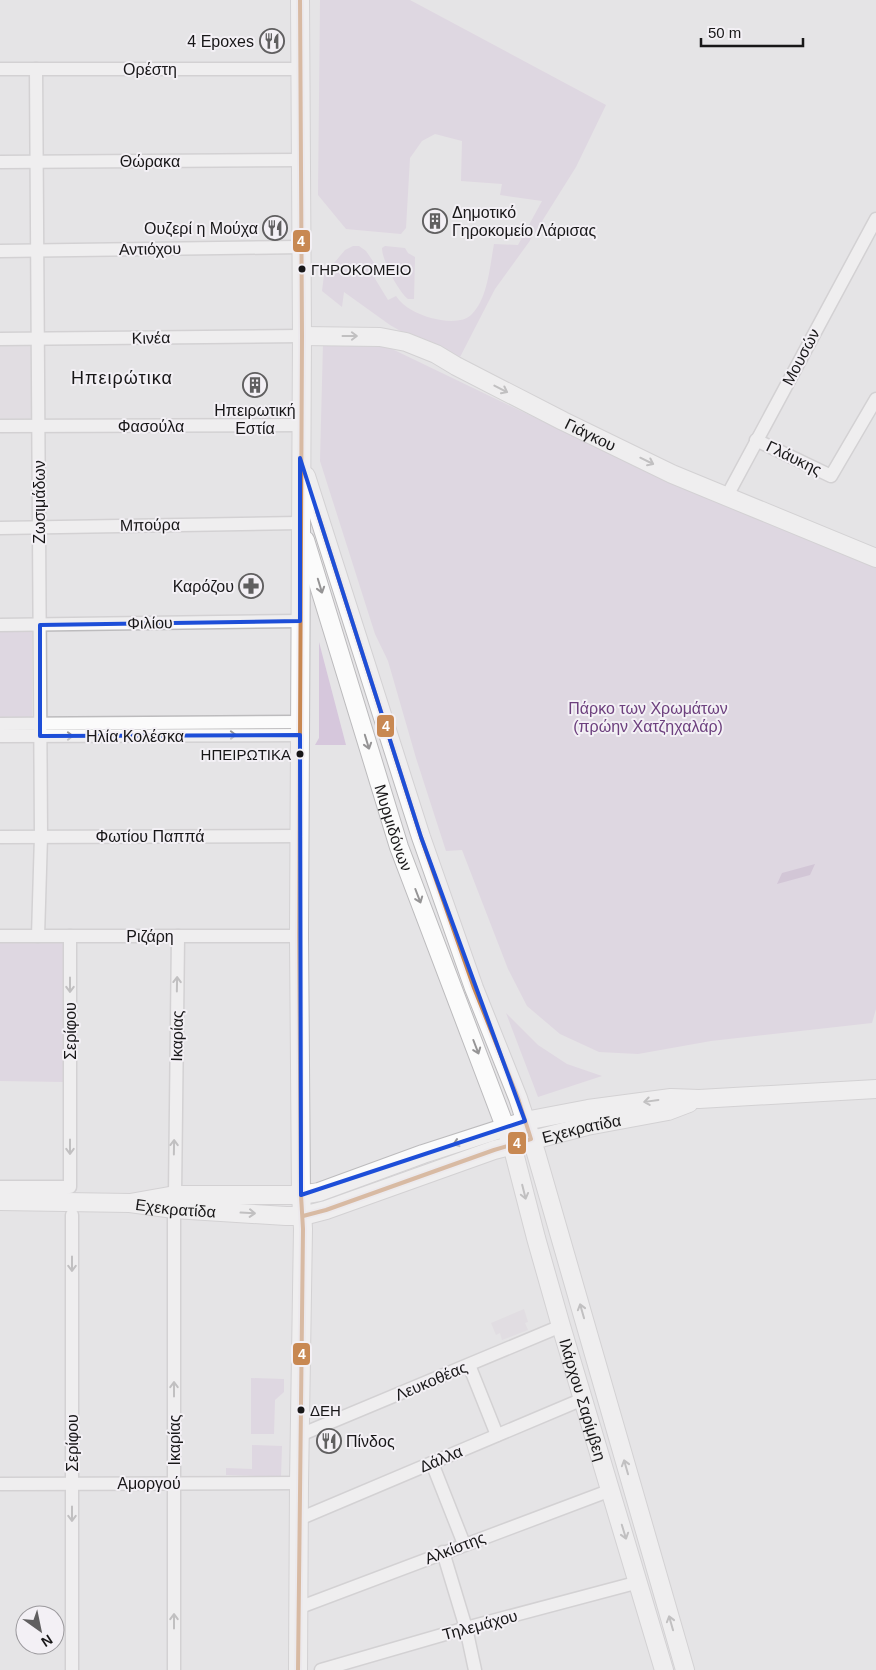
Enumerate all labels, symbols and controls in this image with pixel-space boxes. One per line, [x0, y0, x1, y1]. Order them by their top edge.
scale bar [701, 15, 804, 47]
text: 50 m [708, 24, 741, 41]
restaurant icon: 4 Epoxes [259, 28, 285, 54]
place label: 4 Epoxes [187, 33, 254, 50]
street label: Ορέστη [123, 61, 177, 78]
street label: Θώρακα [120, 153, 180, 170]
place label: Δημοτικό Γηροκομείο Λάρισας [452, 204, 597, 239]
building icon: Δημοτικό Γηροκομείο Λάρισας [422, 208, 448, 234]
restaurant icon: Ουζερί η Μούχα [262, 215, 288, 241]
place label: Ουζερί η Μούχα [144, 220, 258, 238]
line badge: 4 [292, 229, 311, 253]
text: 4 [297, 233, 305, 249]
street label: Αντιόχου [119, 240, 181, 258]
place label: ΓΗΡΟΚΟΜΕΙΟ [311, 261, 411, 278]
marker: ΓΗΡΟΚΟΜΕΙΟ [297, 264, 307, 274]
street label: Μουσών [779, 326, 823, 388]
street label: Κινέα [132, 329, 170, 347]
one-way arrow [342, 331, 358, 341]
district label: Ηπειρώτικα [71, 368, 173, 388]
building icon: Ηπειρωτική Εστία [242, 372, 268, 398]
one-way arrow [493, 385, 508, 394]
place label: Ηπειρωτική Εστία [214, 402, 296, 437]
street label: Γιάγκου [562, 415, 619, 454]
street label: Φασούλα [118, 418, 184, 435]
street label: Γλάυκης [764, 437, 825, 479]
one-way arrow [639, 456, 654, 466]
street label: Ζωσιμάδων [31, 460, 48, 544]
street label: Μπούρα [120, 516, 180, 534]
pharmacy icon: Καρόζου [238, 573, 264, 599]
place label: Καρόζου [173, 578, 234, 596]
one-way arrow [315, 578, 325, 594]
street label: Φιλίου [127, 614, 173, 632]
park label: Πάρκο των Χρωμάτων (πρώην Χατζηχαλάρ) [568, 700, 728, 736]
line badge: 4 [376, 714, 395, 738]
text: 4 [382, 718, 390, 734]
street label: Ηλία Κολέσκα [86, 728, 184, 745]
one-way arrow [220, 730, 236, 740]
one-way arrow [58, 731, 74, 741]
one-way arrow [363, 733, 373, 749]
place label: ΗΠΕΙΡΩΤΙΚΑ [201, 746, 291, 763]
marker: ΗΠΕΙΡΩΤΙΚΑ [295, 749, 305, 759]
street label: Μυρμιδόνων [372, 782, 416, 873]
street label: Φωτίου Παππά [96, 828, 204, 845]
one-way arrow [414, 888, 423, 903]
street label: Ριζάρη [126, 928, 174, 946]
one-way arrow [65, 976, 75, 992]
one-way arrow [173, 976, 182, 992]
street label: Σερίφου [62, 1002, 79, 1060]
street label: Ικαρίας [168, 1010, 186, 1062]
one-way arrow [472, 1039, 481, 1054]
one-way arrow [643, 1096, 659, 1106]
street label: Εχεκρατίδα [540, 1111, 622, 1146]
line badge: 4 [507, 1131, 527, 1155]
text: 4 [513, 1135, 521, 1151]
one-way arrow [452, 1137, 468, 1147]
one-way arrow [65, 1138, 75, 1155]
one-way arrow [170, 1139, 179, 1155]
one-way arrow [520, 1183, 529, 1199]
street label: Εχεκρατίδα [134, 1195, 216, 1220]
one-way arrow [240, 1209, 256, 1218]
one-way arrow [67, 1256, 77, 1272]
one-way arrow [576, 1303, 586, 1319]
street label: Ιλάρχου Σαρίμβεη [557, 1336, 609, 1463]
line badge: 4 [292, 1342, 311, 1366]
text: 4 [298, 1346, 306, 1362]
street label: Λευκοθέας [393, 1358, 470, 1404]
one-way arrow [169, 1381, 179, 1398]
place label: ΔΕΗ [310, 1402, 341, 1419]
marker: ΔΕΗ [296, 1405, 306, 1415]
street label: Σερίφου [64, 1414, 81, 1472]
street label: Ικαρίας [166, 1414, 183, 1466]
restaurant icon: Πίνδος [316, 1428, 342, 1454]
place label: Πίνδος [346, 1433, 395, 1450]
street label: Δάλλα [417, 1442, 465, 1476]
one-way arrow [621, 1459, 631, 1475]
street label: Αμοργού [117, 1475, 181, 1492]
one-way arrow [67, 1506, 77, 1522]
one-way arrow [620, 1524, 630, 1540]
street label: Αλκίστης [423, 1529, 488, 1567]
north arrow [15, 1605, 65, 1655]
street label: Τηλεμάχου [441, 1607, 519, 1643]
one-way arrow [169, 1614, 179, 1630]
one-way arrow [666, 1616, 676, 1632]
text: N [38, 1631, 56, 1650]

